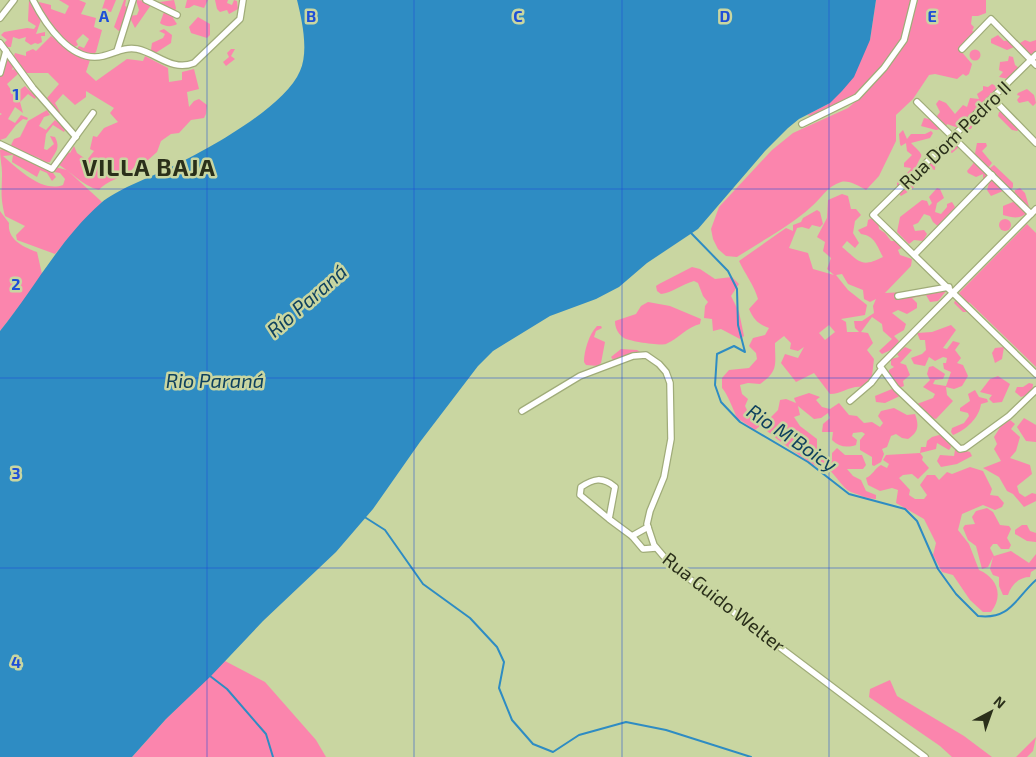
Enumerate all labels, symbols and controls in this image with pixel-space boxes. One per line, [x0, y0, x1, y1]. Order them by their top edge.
text: A [99, 6, 110, 25]
text: B [306, 6, 316, 25]
text: C [513, 6, 523, 25]
text: D [720, 6, 731, 25]
text: E [927, 6, 937, 25]
street label: Rua Dom Pedro II [894, 76, 1015, 194]
text: 1 [13, 84, 19, 103]
district label: VILLA BAJA [82, 152, 216, 181]
water label: Río Paraná [261, 259, 351, 342]
text: 2 [11, 274, 21, 293]
water label: Rio Paraná [166, 368, 264, 392]
water label: Rio M'Boicy [742, 398, 842, 477]
text: 3 [11, 463, 21, 482]
street label: Rua Guido Welter [659, 547, 790, 657]
text: 4 [11, 652, 21, 671]
north arrow [966, 687, 1016, 737]
text: N [990, 692, 1009, 712]

